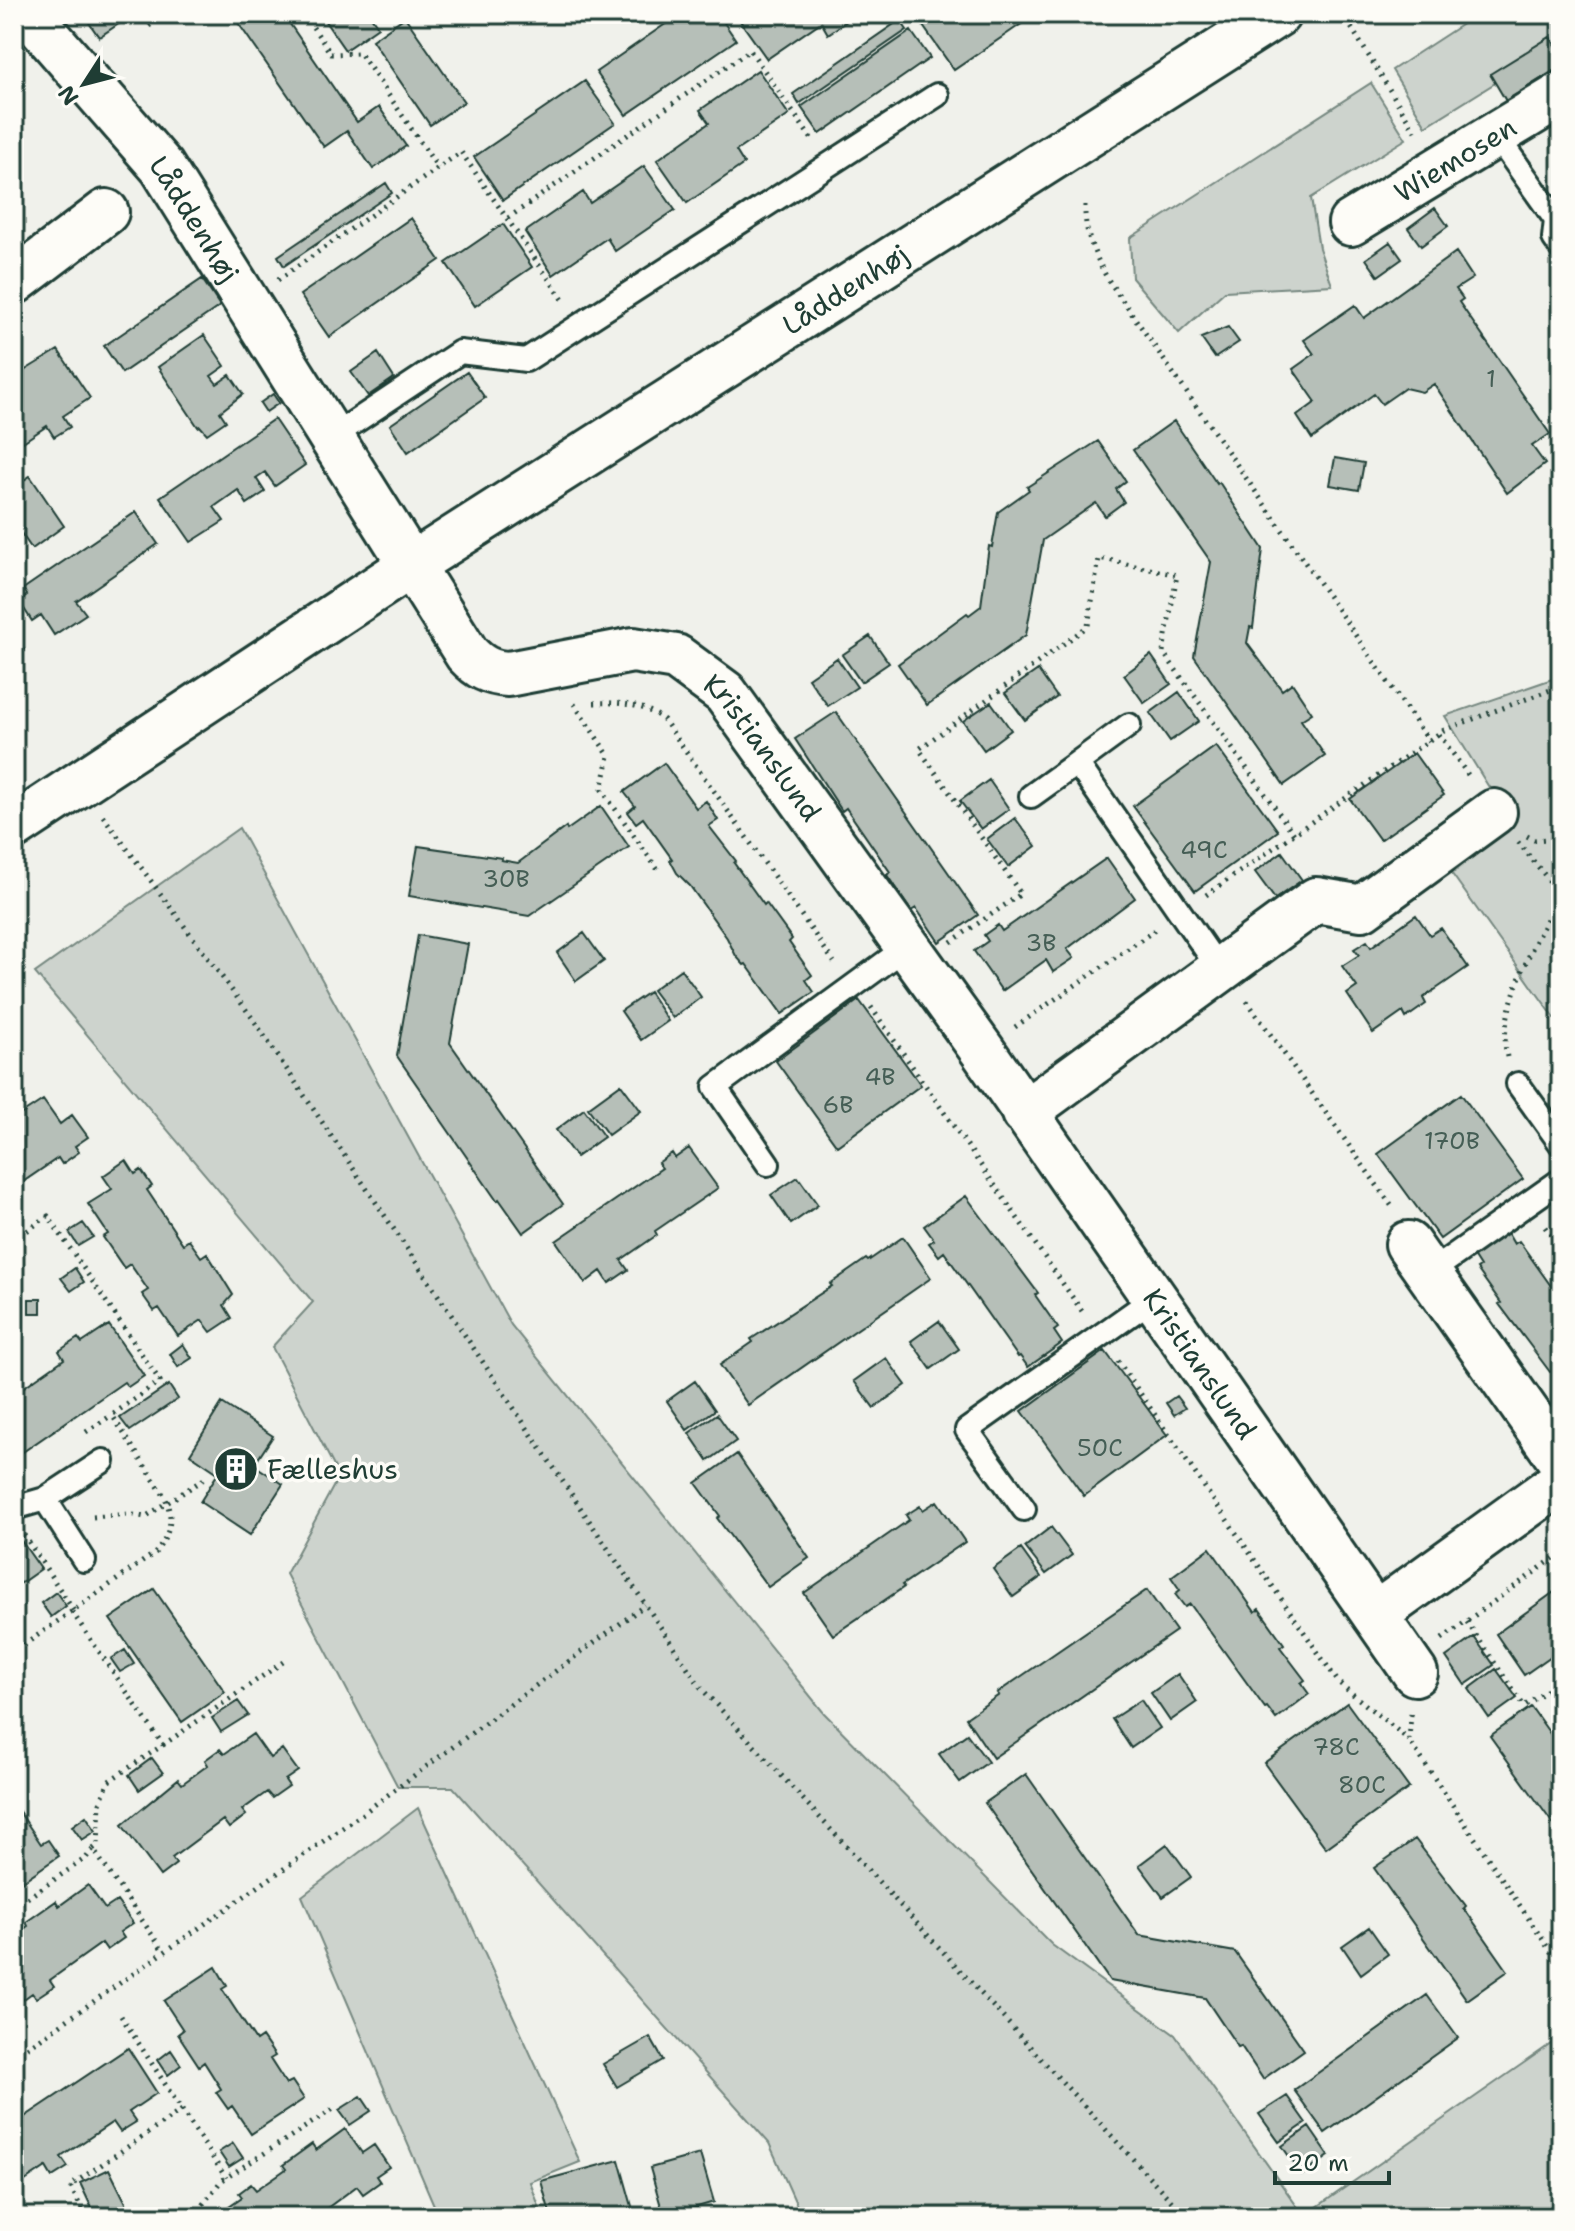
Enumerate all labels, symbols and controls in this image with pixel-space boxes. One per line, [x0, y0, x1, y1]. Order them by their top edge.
north arrow [44, 44, 124, 124]
text: N [51, 80, 85, 111]
street label: Wiemosen [1387, 108, 1523, 211]
street label: Låddenhøj [141, 147, 248, 289]
street label: Låddenhøj [775, 235, 916, 344]
house number: 1 [1486, 363, 1496, 395]
street label: Kristianslund [696, 665, 830, 829]
house number: 49C [1180, 834, 1228, 866]
house number: 30B [482, 863, 530, 895]
house number: 3B [1026, 927, 1056, 959]
house number: 4B [865, 1061, 895, 1093]
house number: 6B [823, 1089, 853, 1121]
house number: 170B [1424, 1125, 1480, 1157]
street label: Kristianslund [1134, 1281, 1266, 1447]
house number: 50C [1077, 1432, 1123, 1464]
building icon: Fælleshus [212, 1445, 260, 1493]
place label: Fælleshus [267, 1450, 398, 1488]
house number: 78C [1312, 1731, 1360, 1763]
house number: 80C [1338, 1769, 1386, 1801]
scale bar [1275, 2135, 1389, 2185]
text: 20 m [1287, 2147, 1349, 2179]

